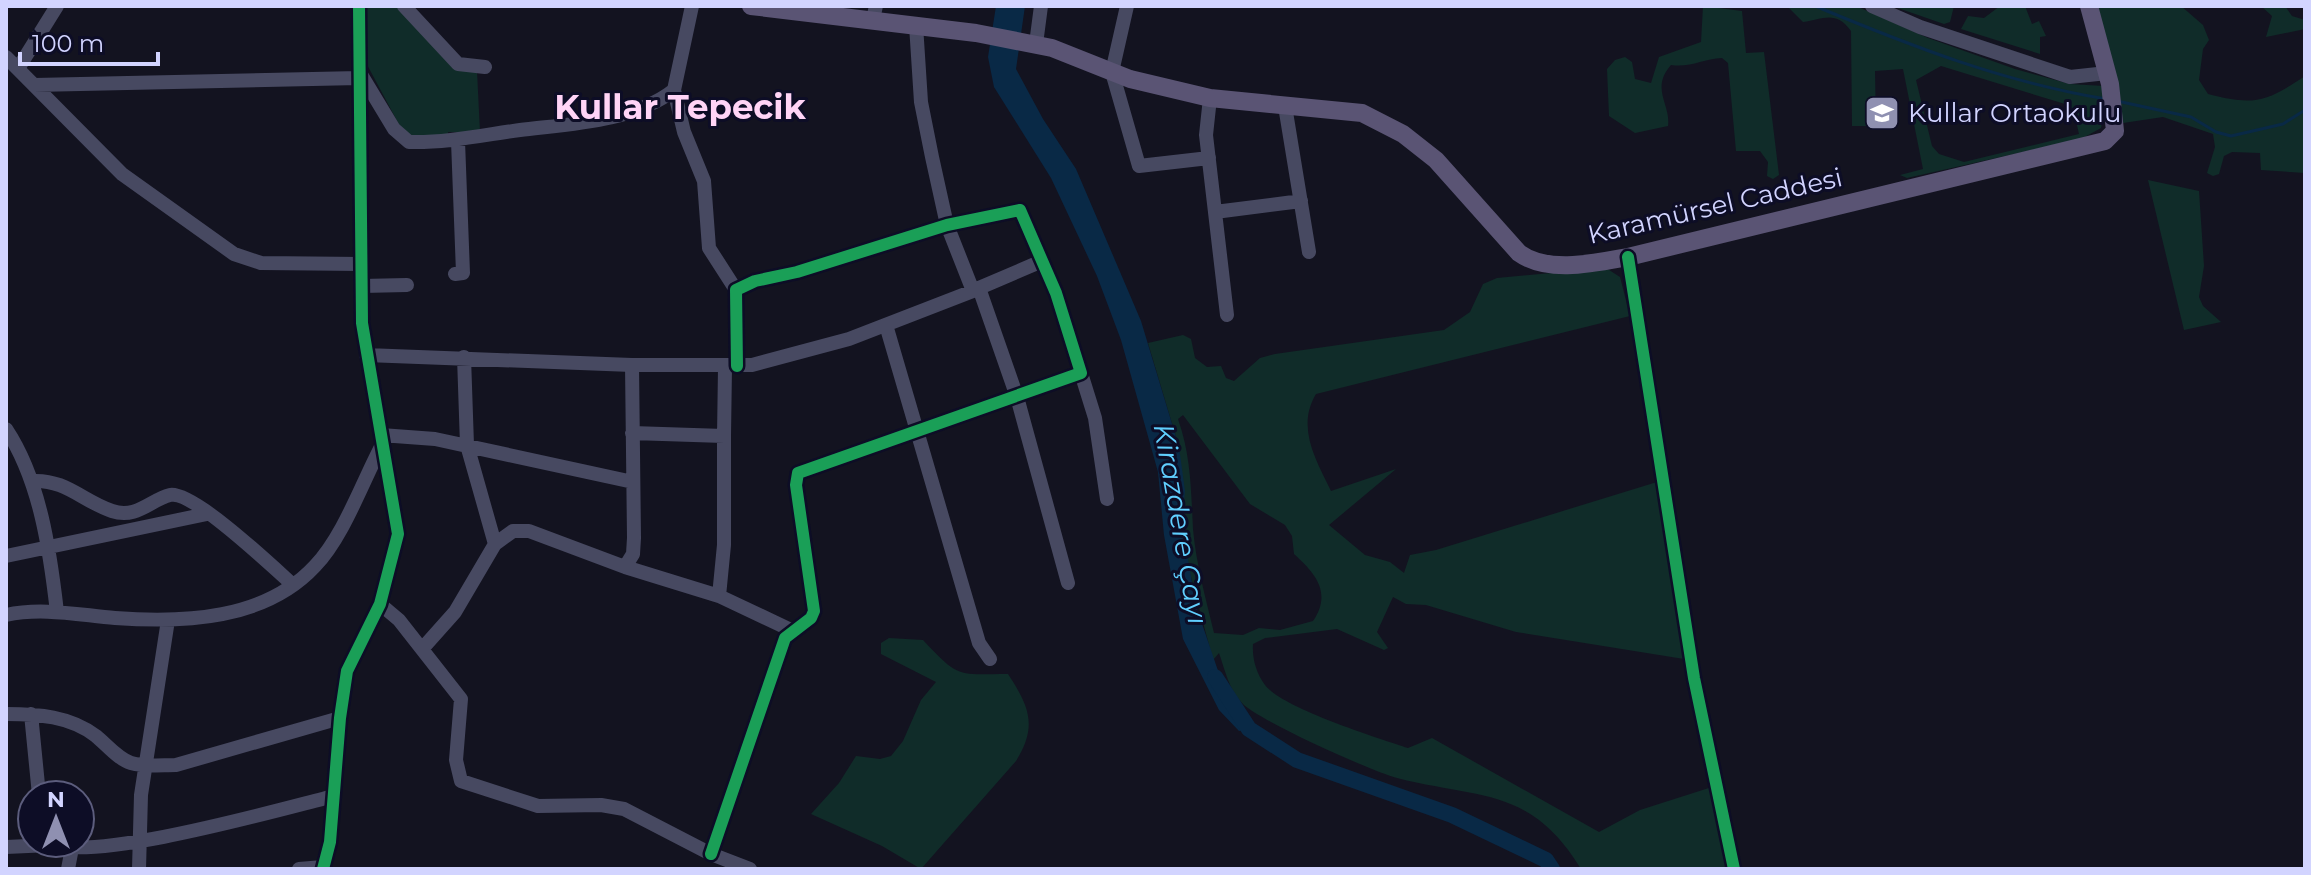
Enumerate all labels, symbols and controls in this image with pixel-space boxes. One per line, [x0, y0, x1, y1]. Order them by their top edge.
scale bar [20, 16, 158, 66]
text: 100 m [32, 29, 104, 58]
district label: Kullar Tepecik [554, 86, 807, 128]
school or university icon: Kullar Ortaokulu [1863, 94, 1901, 132]
place label: Kullar Ortaokulu [1908, 97, 2122, 129]
street label: Karamürsel Caddesi [1585, 161, 1845, 251]
water label: Kirazdere Çayı [1147, 421, 1215, 627]
north arrow [16, 779, 96, 859]
text: N [47, 786, 65, 813]

